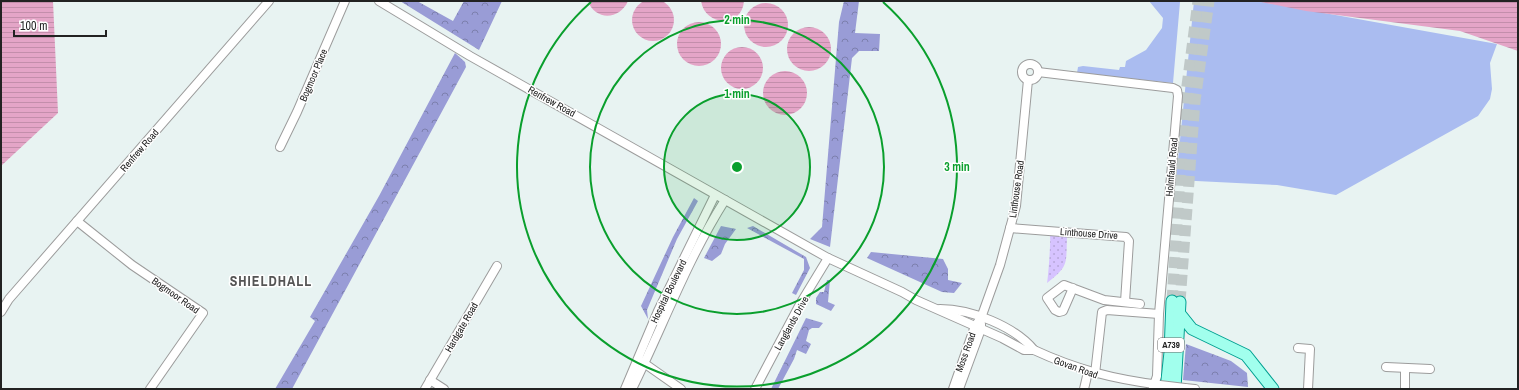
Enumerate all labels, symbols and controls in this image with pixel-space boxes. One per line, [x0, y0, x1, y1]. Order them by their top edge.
scale bar [14, 12, 106, 38]
text: 2 min [724, 12, 750, 28]
text: 100 m [20, 18, 47, 34]
street label: Bogmoor Place [297, 46, 331, 104]
street label: Renfrew Road [526, 83, 578, 120]
text: 1 min [724, 86, 750, 102]
street label: Renfrew Road [117, 126, 161, 174]
street label: Holmfauld Road [1162, 137, 1181, 197]
text: 3 min [944, 159, 970, 175]
street label: Linthouse Road [1006, 159, 1027, 219]
centre of rings [730, 160, 744, 174]
street label: Linthouse Drive [1060, 225, 1119, 242]
street label: Hospital Boulevard [647, 257, 689, 325]
district label: SHIELDHALL [230, 272, 312, 290]
street label: Bogmoor Road [149, 274, 202, 317]
street label: Langlands Drive [771, 294, 812, 353]
street label: Hardgate Road [442, 300, 481, 355]
street label: Moss Road [952, 330, 979, 374]
road number: A739 [1158, 338, 1184, 352]
street label: Govan Road [1052, 353, 1100, 381]

